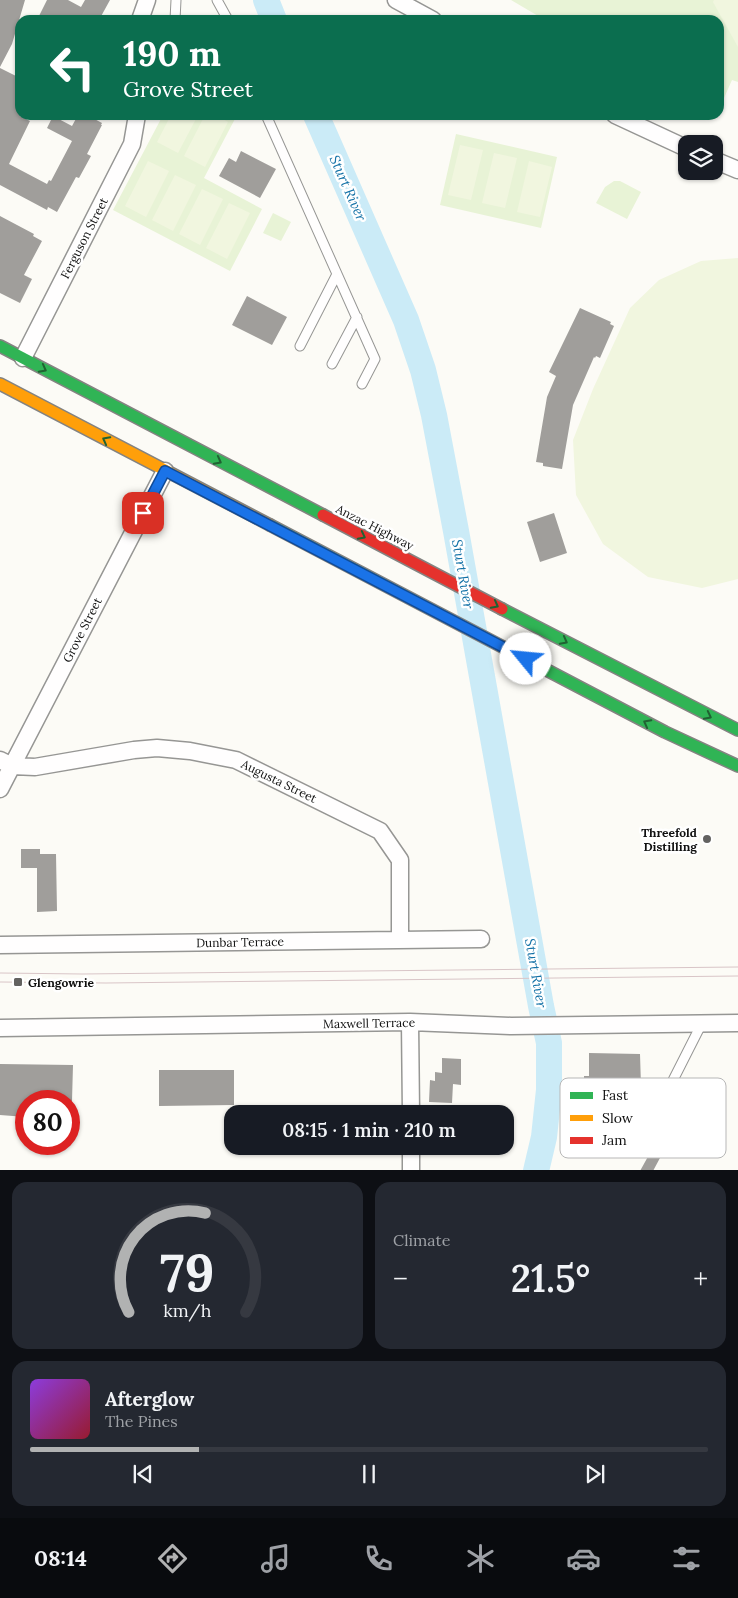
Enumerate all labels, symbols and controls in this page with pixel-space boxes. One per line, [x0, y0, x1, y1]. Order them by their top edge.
text: 190 m [123, 31, 221, 76]
icon: left [40, 35, 105, 100]
text: Grove Street [123, 75, 253, 103]
map controls [678, 135, 723, 180]
button: layers [678, 135, 723, 180]
water label: Sturt River [326, 152, 371, 224]
street label: Ferguson Street [57, 195, 111, 281]
one-way arrow [38, 362, 47, 372]
one-way arrow [103, 436, 112, 446]
one-way arrow [213, 454, 222, 464]
pin [122, 492, 164, 534]
icon: arrive [129, 499, 157, 527]
street label: Anzac Highway [333, 501, 417, 553]
one-way arrow [357, 530, 366, 540]
water label: Sturt River [448, 538, 478, 611]
street label: Grove Street [59, 595, 105, 665]
one-way arrow [489, 599, 498, 609]
position arrow [499, 632, 551, 684]
one-way arrow [558, 635, 567, 645]
one-way arrow [703, 710, 712, 720]
one-way arrow [643, 719, 652, 729]
street label: Augusta Street [238, 756, 319, 806]
place label: Threefold Distilling [641, 825, 698, 854]
marker: Threefold Distilling [701, 833, 713, 845]
street label: Dunbar Terrace [196, 934, 285, 950]
water label: Sturt River [521, 937, 551, 1010]
place label: Glengowrie [28, 975, 95, 990]
marker: Glengowrie [12, 976, 24, 988]
street label: Maxwell Terrace [323, 1015, 416, 1031]
legend [560, 1078, 726, 1158]
text: Fast [602, 1086, 629, 1104]
speed limit sign: 80 [15, 1090, 80, 1155]
text: Slow [602, 1109, 634, 1127]
text: 08:15 · 1 min · 210 m [282, 1118, 456, 1142]
text: Jam [601, 1131, 627, 1149]
text: Climate [393, 1230, 450, 1250]
text: 79 [160, 1239, 215, 1305]
text: 21.5° [511, 1254, 590, 1302]
text: − [393, 1261, 408, 1297]
text: + [693, 1261, 708, 1297]
text: km/h [163, 1299, 212, 1322]
text: Afterglow [105, 1387, 194, 1411]
text: The Pines [105, 1411, 178, 1431]
icon: previous [129, 1460, 157, 1488]
icon: pause [355, 1460, 383, 1488]
icon: next [581, 1460, 609, 1488]
icon: directions [155, 1541, 190, 1576]
icon: music [258, 1541, 293, 1576]
icon: phone [361, 1541, 396, 1576]
icon: climate [463, 1541, 498, 1576]
icon: car [566, 1541, 601, 1576]
icon: filters [669, 1541, 704, 1576]
text: 08:14 [34, 1544, 87, 1572]

